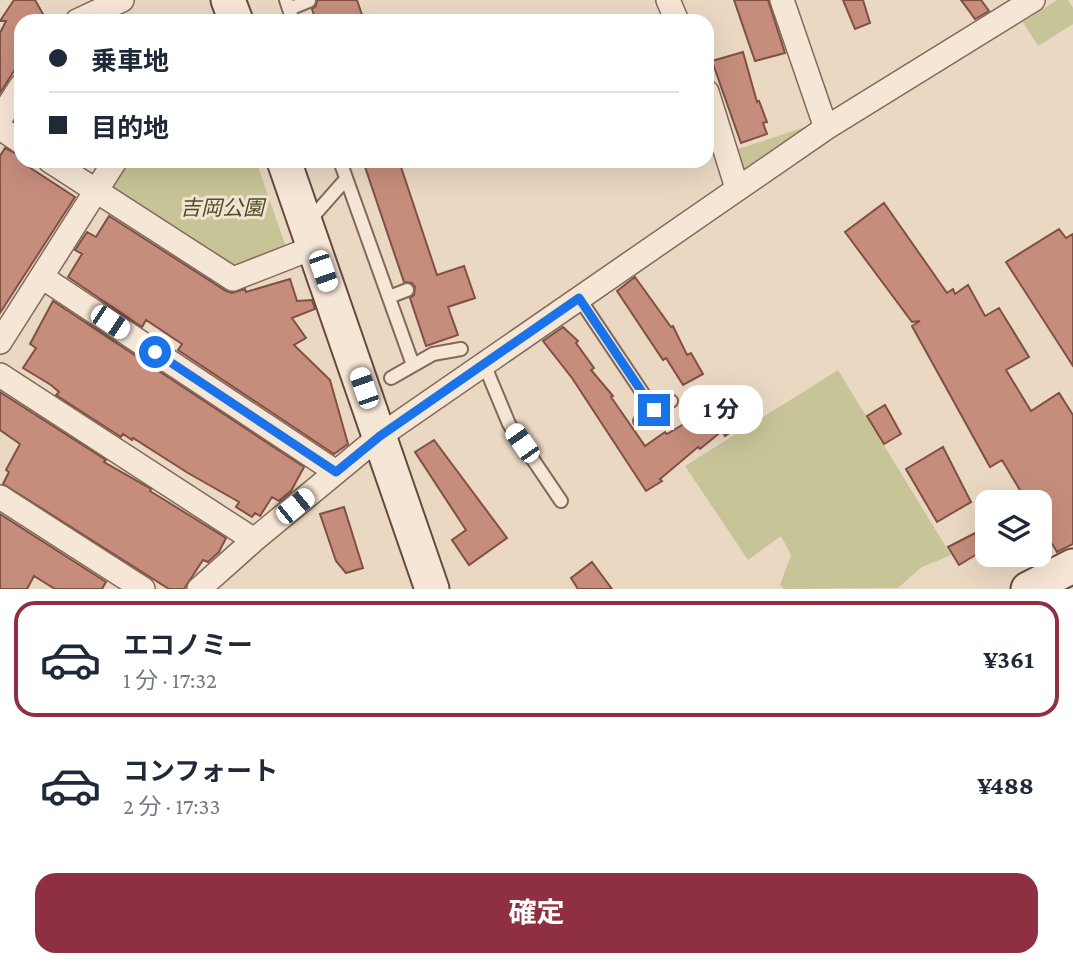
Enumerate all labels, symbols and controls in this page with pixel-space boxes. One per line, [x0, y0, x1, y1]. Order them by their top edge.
text: 乗車地 [91, 47, 169, 76]
text: 目的地 [91, 114, 169, 143]
park label: 吉岡公園 [180, 196, 267, 220]
car [307, 248, 340, 294]
car [87, 302, 134, 342]
route start [139, 336, 171, 368]
car [348, 365, 381, 411]
callout: 1 分 [678, 386, 762, 434]
route end [638, 394, 670, 426]
text: 1 分 [703, 396, 739, 422]
car [502, 420, 543, 466]
car [273, 485, 318, 527]
map controls [975, 490, 1052, 567]
button: layers [975, 490, 1052, 567]
icon: car [39, 628, 102, 691]
text: エコノミー [123, 631, 253, 660]
text: ¥361 [983, 645, 1034, 674]
text: 1 分 · 17:32 [123, 667, 217, 693]
icon: car [39, 754, 102, 817]
text: コンフォート [123, 757, 278, 786]
text: ¥488 [977, 771, 1034, 800]
text: 2 分 · 17:33 [123, 793, 220, 819]
button: 確定 [35, 873, 1038, 953]

